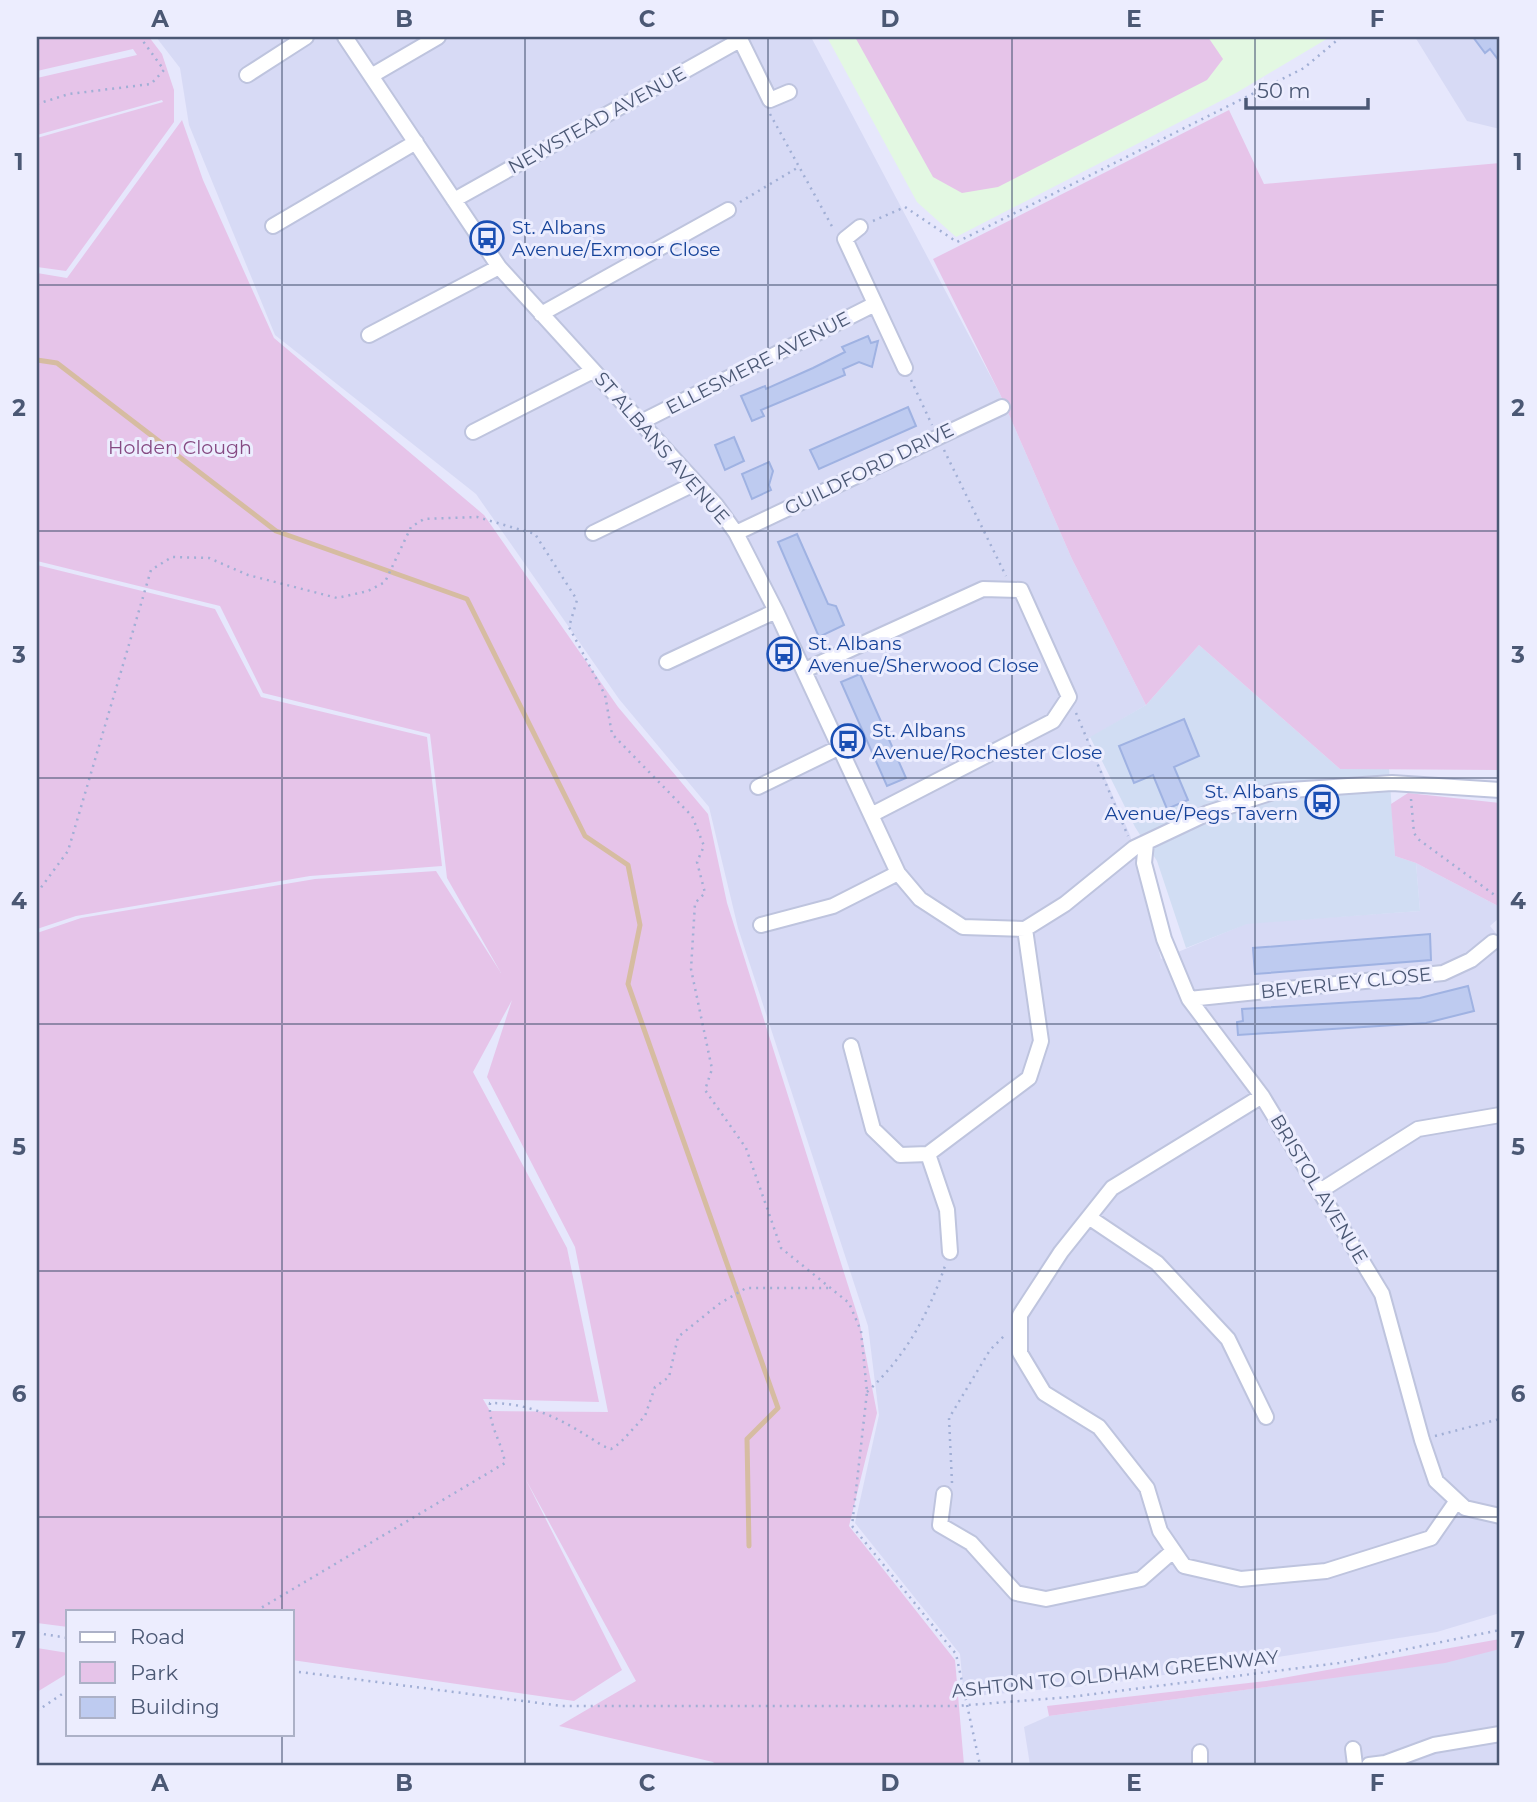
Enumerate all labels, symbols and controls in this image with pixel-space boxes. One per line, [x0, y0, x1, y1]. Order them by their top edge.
text: A [150, 5, 169, 33]
text: B [395, 5, 413, 33]
text: C [639, 5, 656, 33]
text: D [881, 5, 900, 33]
text: E [1126, 5, 1142, 33]
text: F [1370, 5, 1385, 33]
street label: NEWSTEAD AVENUE [504, 61, 690, 179]
scale bar [1246, 66, 1369, 110]
text: 50 m [1257, 78, 1311, 103]
text: 1 [14, 148, 24, 176]
text: 1 [1513, 148, 1523, 176]
place label: St. Albans Avenue/Exmoor Close [512, 216, 720, 261]
bus stop icon: St. Albans Avenue/Exmoor Close [468, 219, 506, 257]
street label: ELLESMERE AVENUE [662, 307, 854, 419]
street label: ST ALBANS AVENUE [590, 367, 734, 529]
text: 2 [12, 394, 26, 422]
text: 2 [1511, 394, 1525, 422]
street label: GUILDFORD DRIVE [781, 418, 957, 520]
park label: Holden Clough [108, 436, 252, 459]
place label: St. Albans Avenue/Sherwood Close [808, 632, 1039, 677]
bus stop icon: St. Albans Avenue/Sherwood Close [765, 635, 803, 673]
text: 3 [11, 641, 26, 669]
text: 3 [1510, 641, 1525, 669]
place label: St. Albans Avenue/Rochester Close [872, 719, 1103, 764]
bus stop icon: St. Albans Avenue/Rochester Close [829, 722, 867, 760]
place label: St. Albans Avenue/Pegs Tavern [1105, 780, 1298, 825]
bus stop icon: St. Albans Avenue/Pegs Tavern [1303, 783, 1341, 821]
text: 4 [11, 887, 27, 915]
text: 4 [1510, 887, 1526, 915]
street label: BEVERLEY CLOSE [1259, 963, 1433, 1003]
street label: BRISTOL AVENUE [1265, 1110, 1373, 1268]
text: 5 [12, 1133, 26, 1161]
text: 5 [1511, 1133, 1525, 1161]
text: 6 [12, 1380, 27, 1408]
text: 6 [1511, 1380, 1526, 1408]
legend [66, 1610, 294, 1736]
text: Road [130, 1624, 185, 1649]
text: 7 [12, 1626, 26, 1654]
text: 7 [1511, 1626, 1525, 1654]
street label: ASHTON TO OLDHAM GREENWAY [950, 1645, 1281, 1703]
text: Park [130, 1660, 178, 1685]
text: Building [130, 1694, 220, 1719]
text: A [150, 1769, 169, 1797]
text: B [395, 1769, 413, 1797]
text: C [639, 1769, 656, 1797]
text: D [881, 1769, 900, 1797]
text: E [1126, 1769, 1142, 1797]
text: F [1370, 1769, 1385, 1797]

